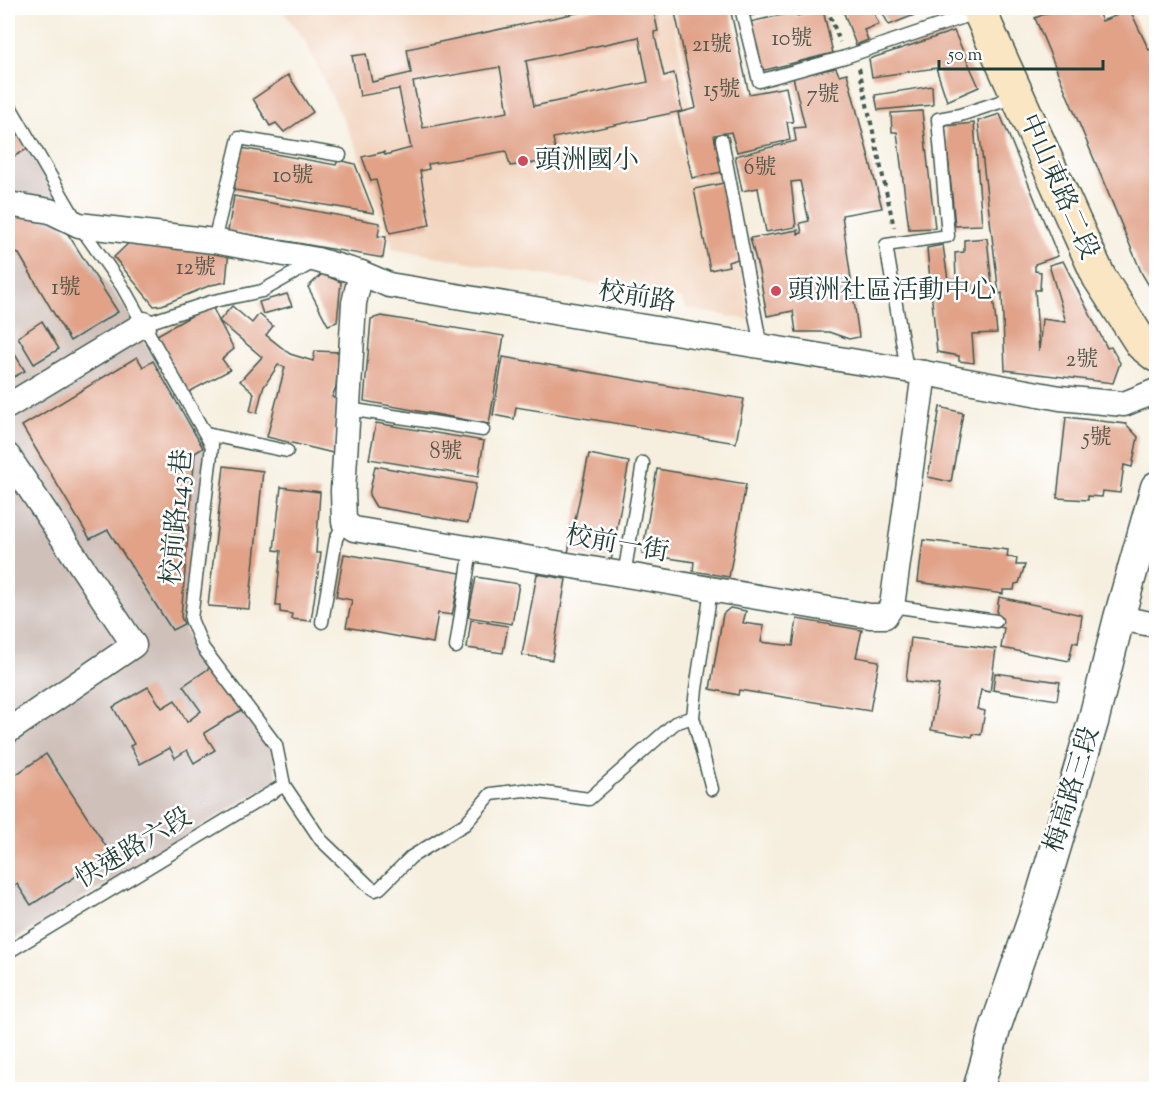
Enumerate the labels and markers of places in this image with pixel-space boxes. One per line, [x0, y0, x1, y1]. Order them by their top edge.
place label: 頭洲國小 [535, 143, 639, 180]
marker: 頭洲國小 [516, 154, 530, 168]
place label: 頭洲社區活動中心 [788, 273, 996, 310]
marker: 頭洲社區活動中心 [769, 284, 783, 298]

